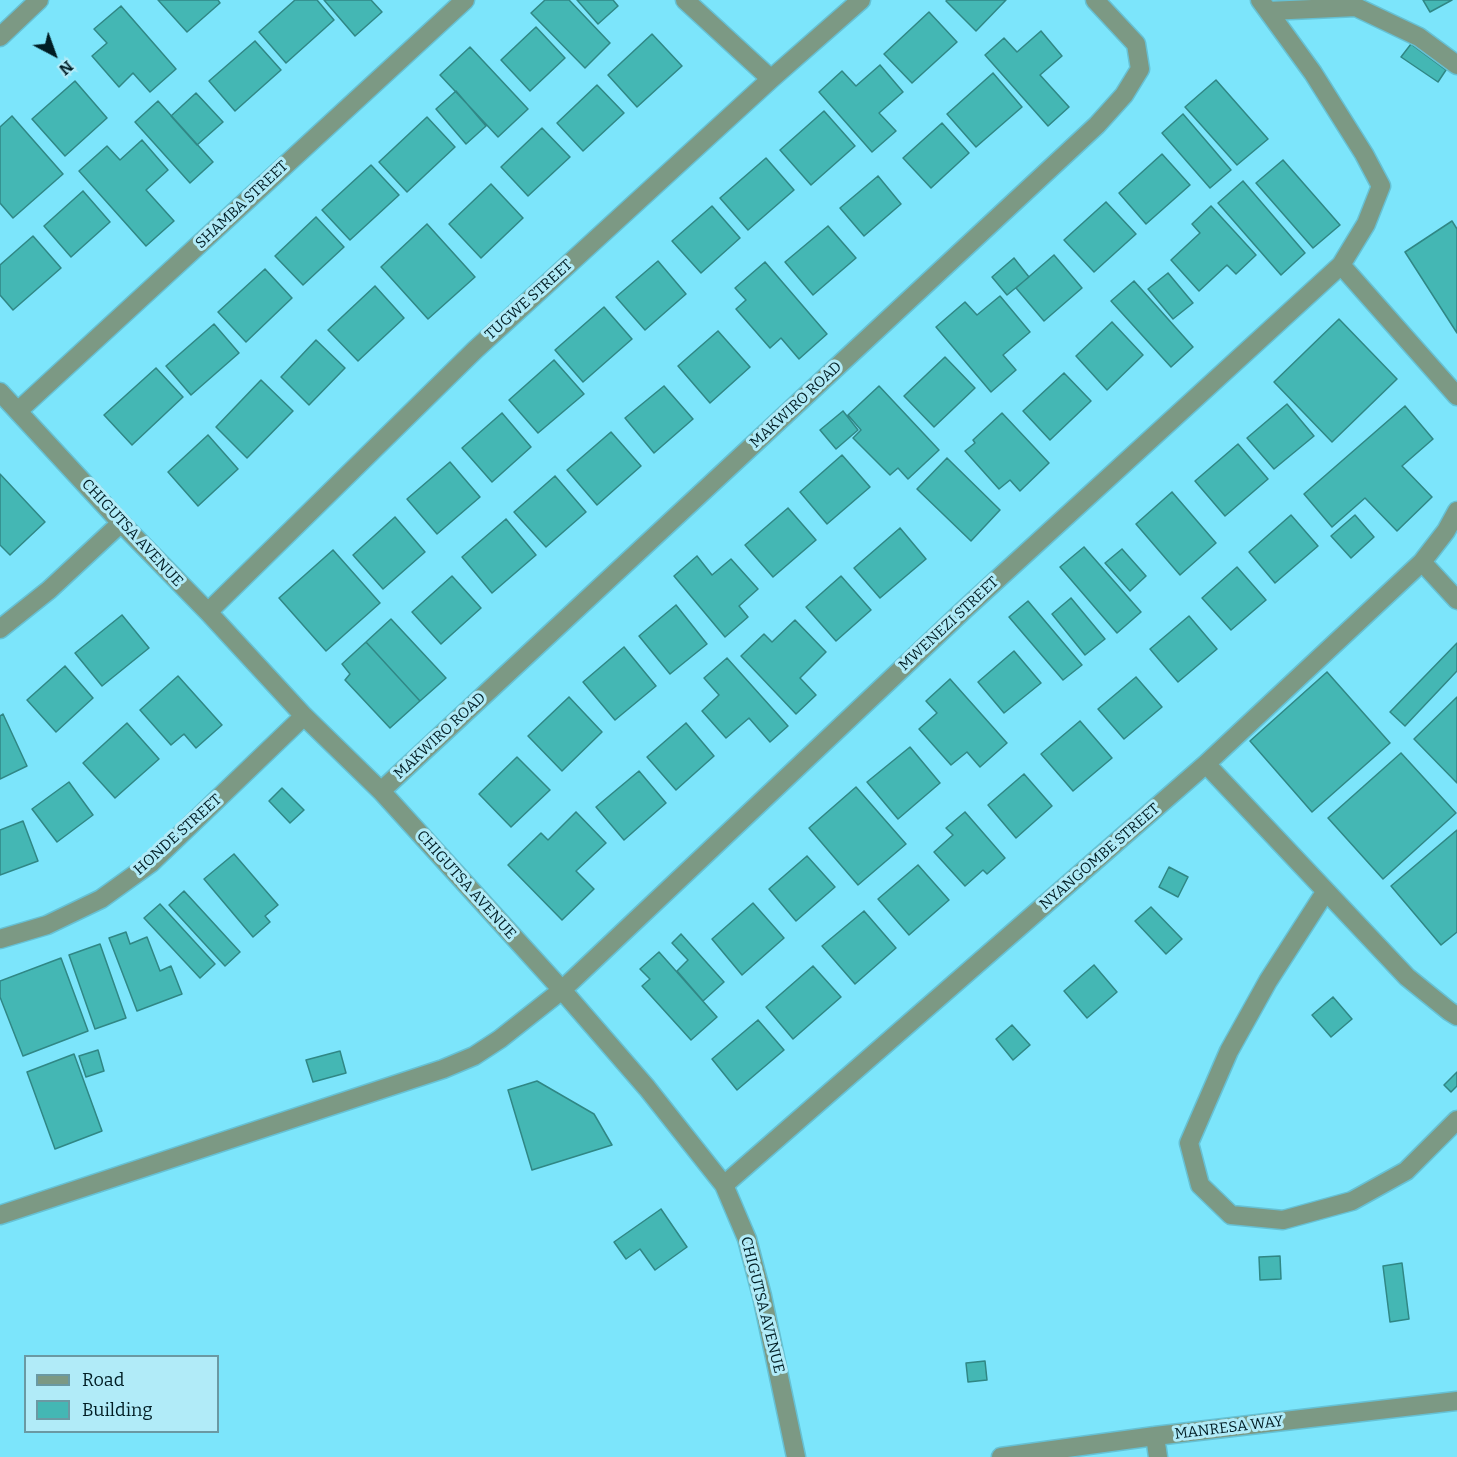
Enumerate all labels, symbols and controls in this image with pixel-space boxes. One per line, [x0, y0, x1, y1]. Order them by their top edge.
north arrow [24, 24, 84, 84]
text: N [55, 57, 77, 79]
street label: SHAMBA STREET [192, 157, 292, 253]
street label: TUGWE STREET [482, 256, 576, 344]
street label: MAKWIRO ROAD [746, 358, 846, 452]
street label: CHIGUTSA AVENUE [78, 476, 186, 590]
street label: MWENEZI STREET [896, 573, 1002, 675]
street label: MAKWIRO ROAD [390, 689, 490, 783]
street label: HONDE STREET [130, 791, 226, 879]
street label: NYANGOMBE STREET [1036, 800, 1164, 914]
street label: CHIGUTSA AVENUE [412, 827, 520, 943]
street label: CHIGUTSA AVENUE [736, 1235, 788, 1375]
legend [24, 1355, 219, 1433]
text: Road [82, 1369, 124, 1391]
text: Building [82, 1399, 153, 1421]
street label: MANRESA WAY [1174, 1412, 1284, 1444]

